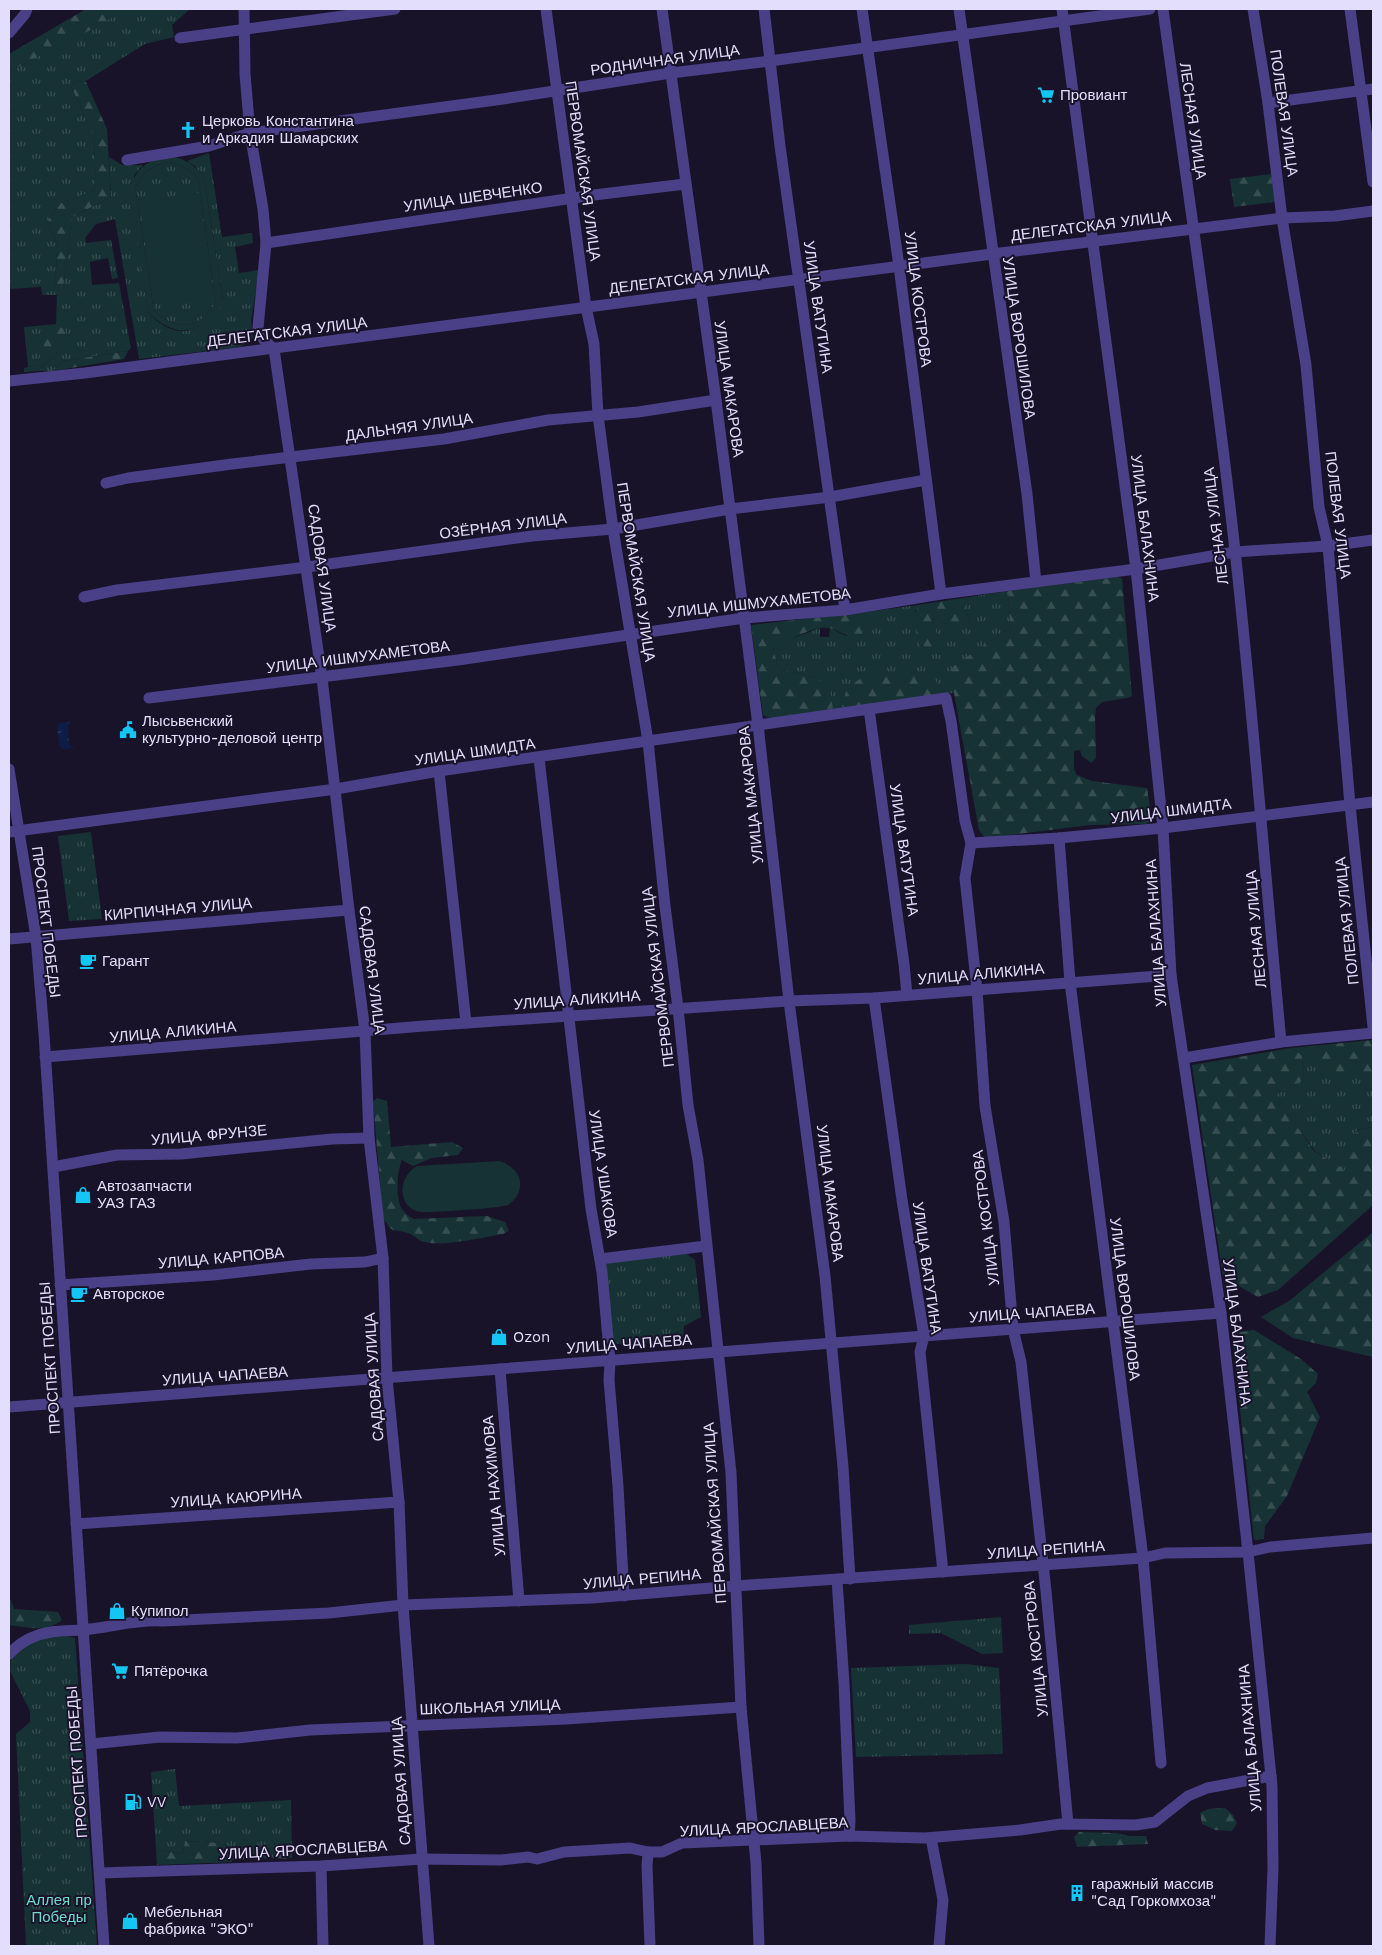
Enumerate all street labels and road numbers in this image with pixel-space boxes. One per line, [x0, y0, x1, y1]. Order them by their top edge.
street label: РОДНИЧНАЯ УЛИЦА [589, 41, 741, 79]
street label: ПОЛЕВАЯ УЛИЦА [1266, 48, 1302, 178]
street label: ЛЕСНАЯ УЛИЦА [1176, 61, 1210, 181]
street label: ПЕРВОМАЙСКАЯ УЛИЦА [561, 80, 605, 262]
street label: УЛИЦА ШЕВЧЕНКО [402, 178, 544, 216]
street label: ДЕЛЕГАТСКАЯ УЛИЦА [1010, 207, 1172, 245]
street label: УЛИЦА КОСТРОВА [901, 230, 935, 368]
street label: УЛИЦА ВАТУТИНА [800, 240, 836, 374]
street label: УЛИЦА ВОРОШИЛОВА [999, 256, 1039, 420]
street label: ДЕЛЕГАТСКАЯ УЛИЦА [608, 260, 770, 298]
street label: ДЕЛЕГАТСКАЯ УЛИЦА [206, 313, 368, 351]
street label: УЛИЦА МАКАРОВА [710, 319, 748, 459]
street label: ДАЛЬНЯЯ УЛИЦА [344, 409, 474, 445]
street label: ПОЛЕВАЯ УЛИЦА [1321, 450, 1355, 580]
street label: УЛИЦА БАЛАХНИНА [1127, 453, 1163, 603]
street label: ЛЕСНАЯ УЛИЦА [1200, 466, 1232, 586]
street label: ПЕРВОМАЙСКАЯ УЛИЦА [613, 481, 659, 663]
street label: САДОВАЯ УЛИЦА [304, 503, 340, 633]
street label: ОЗЁРНАЯ УЛИЦА [438, 509, 568, 543]
street label: УЛИЦА ИШМУХАМЕТОВА [666, 584, 852, 622]
street label: УЛИЦА ИШМУХАМЕТОВА [265, 637, 451, 677]
street label: УЛИЦА МАКАРОВА [735, 725, 767, 865]
street label: УЛИЦА ШМИДТА [413, 735, 537, 769]
street label: УЛИЦА ВАТУТИНА [886, 783, 922, 917]
street label: УЛИЦА ШМИДТА [1109, 795, 1233, 827]
street label: ПРОСПЕКТ ПОБЕДЫ [28, 845, 64, 999]
street label: ПОЛЕВАЯ УЛИЦА [1331, 856, 1363, 986]
street label: УЛИЦА БАЛАХНИНА [1142, 859, 1170, 1007]
street label: ЛЕСНАЯ УЛИЦА [1242, 869, 1270, 989]
street label: ПЕРВОМАЙСКАЯ УЛИЦА [638, 886, 678, 1068]
street label: КИРПИЧНАЯ УЛИЦА [103, 894, 253, 924]
street label: САДОВАЯ УЛИЦА [355, 905, 389, 1035]
street label: УЛИЦА АЛИКИНА [917, 959, 1045, 989]
street label: УЛИЦА АЛИКИНА [513, 987, 641, 1013]
street label: УЛИЦА АЛИКИНА [109, 1017, 237, 1047]
street label: УЛИЦА УШАКОВА [585, 1109, 621, 1239]
street label: УЛИЦА ФРУНЗЕ [150, 1121, 268, 1149]
street label: УЛИЦА МАКАРОВА [813, 1123, 847, 1263]
street label: УЛИЦА КОСТРОВА [969, 1149, 1003, 1287]
street label: УЛИЦА ВАТУТИНА [909, 1201, 945, 1335]
street label: УЛИЦА ВОРОШИЛОВА [1106, 1217, 1144, 1381]
street label: УЛИЦА КАРПОВА [157, 1244, 285, 1272]
street label: УЛИЦА БАЛАХНИНА [1219, 1257, 1255, 1407]
street label: ПРОСПЕКТ ПОБЕДЫ [36, 1281, 64, 1435]
street label: УЛИЦА ЧАПАЕВА [969, 1300, 1095, 1326]
street label: САДОВАЯ УЛИЦА [361, 1312, 387, 1442]
street label: УЛИЦА ЧАПАЕВА [566, 1331, 692, 1357]
street label: УЛИЦА ЧАПАЕВА [162, 1363, 288, 1389]
street label: УЛИЦА НАХИМОВА [479, 1415, 509, 1557]
street label: ПЕРВОМАЙСКАЯ УЛИЦА [700, 1422, 730, 1604]
street label: УЛИЦА КАЮРИНА [170, 1484, 302, 1512]
street label: УЛИЦА РЕПИНА [986, 1537, 1106, 1563]
street label: УЛИЦА РЕПИНА [582, 1565, 702, 1593]
street label: УЛИЦА КОСТРОВА [1020, 1580, 1052, 1718]
street label: УЛИЦА БАЛАХНИНА [1235, 1663, 1265, 1813]
street label: ПРОСПЕКТ ПОБЕДЫ [63, 1685, 91, 1839]
street label: ШКОЛЬНАЯ УЛИЦА [419, 1696, 561, 1718]
street label: САДОВАЯ УЛИЦА [388, 1716, 414, 1846]
street label: УЛИЦА ЯРОСЛАВЦЕВА [679, 1814, 849, 1840]
street label: УЛИЦА ЯРОСЛАВЦЕВА [218, 1837, 388, 1863]

